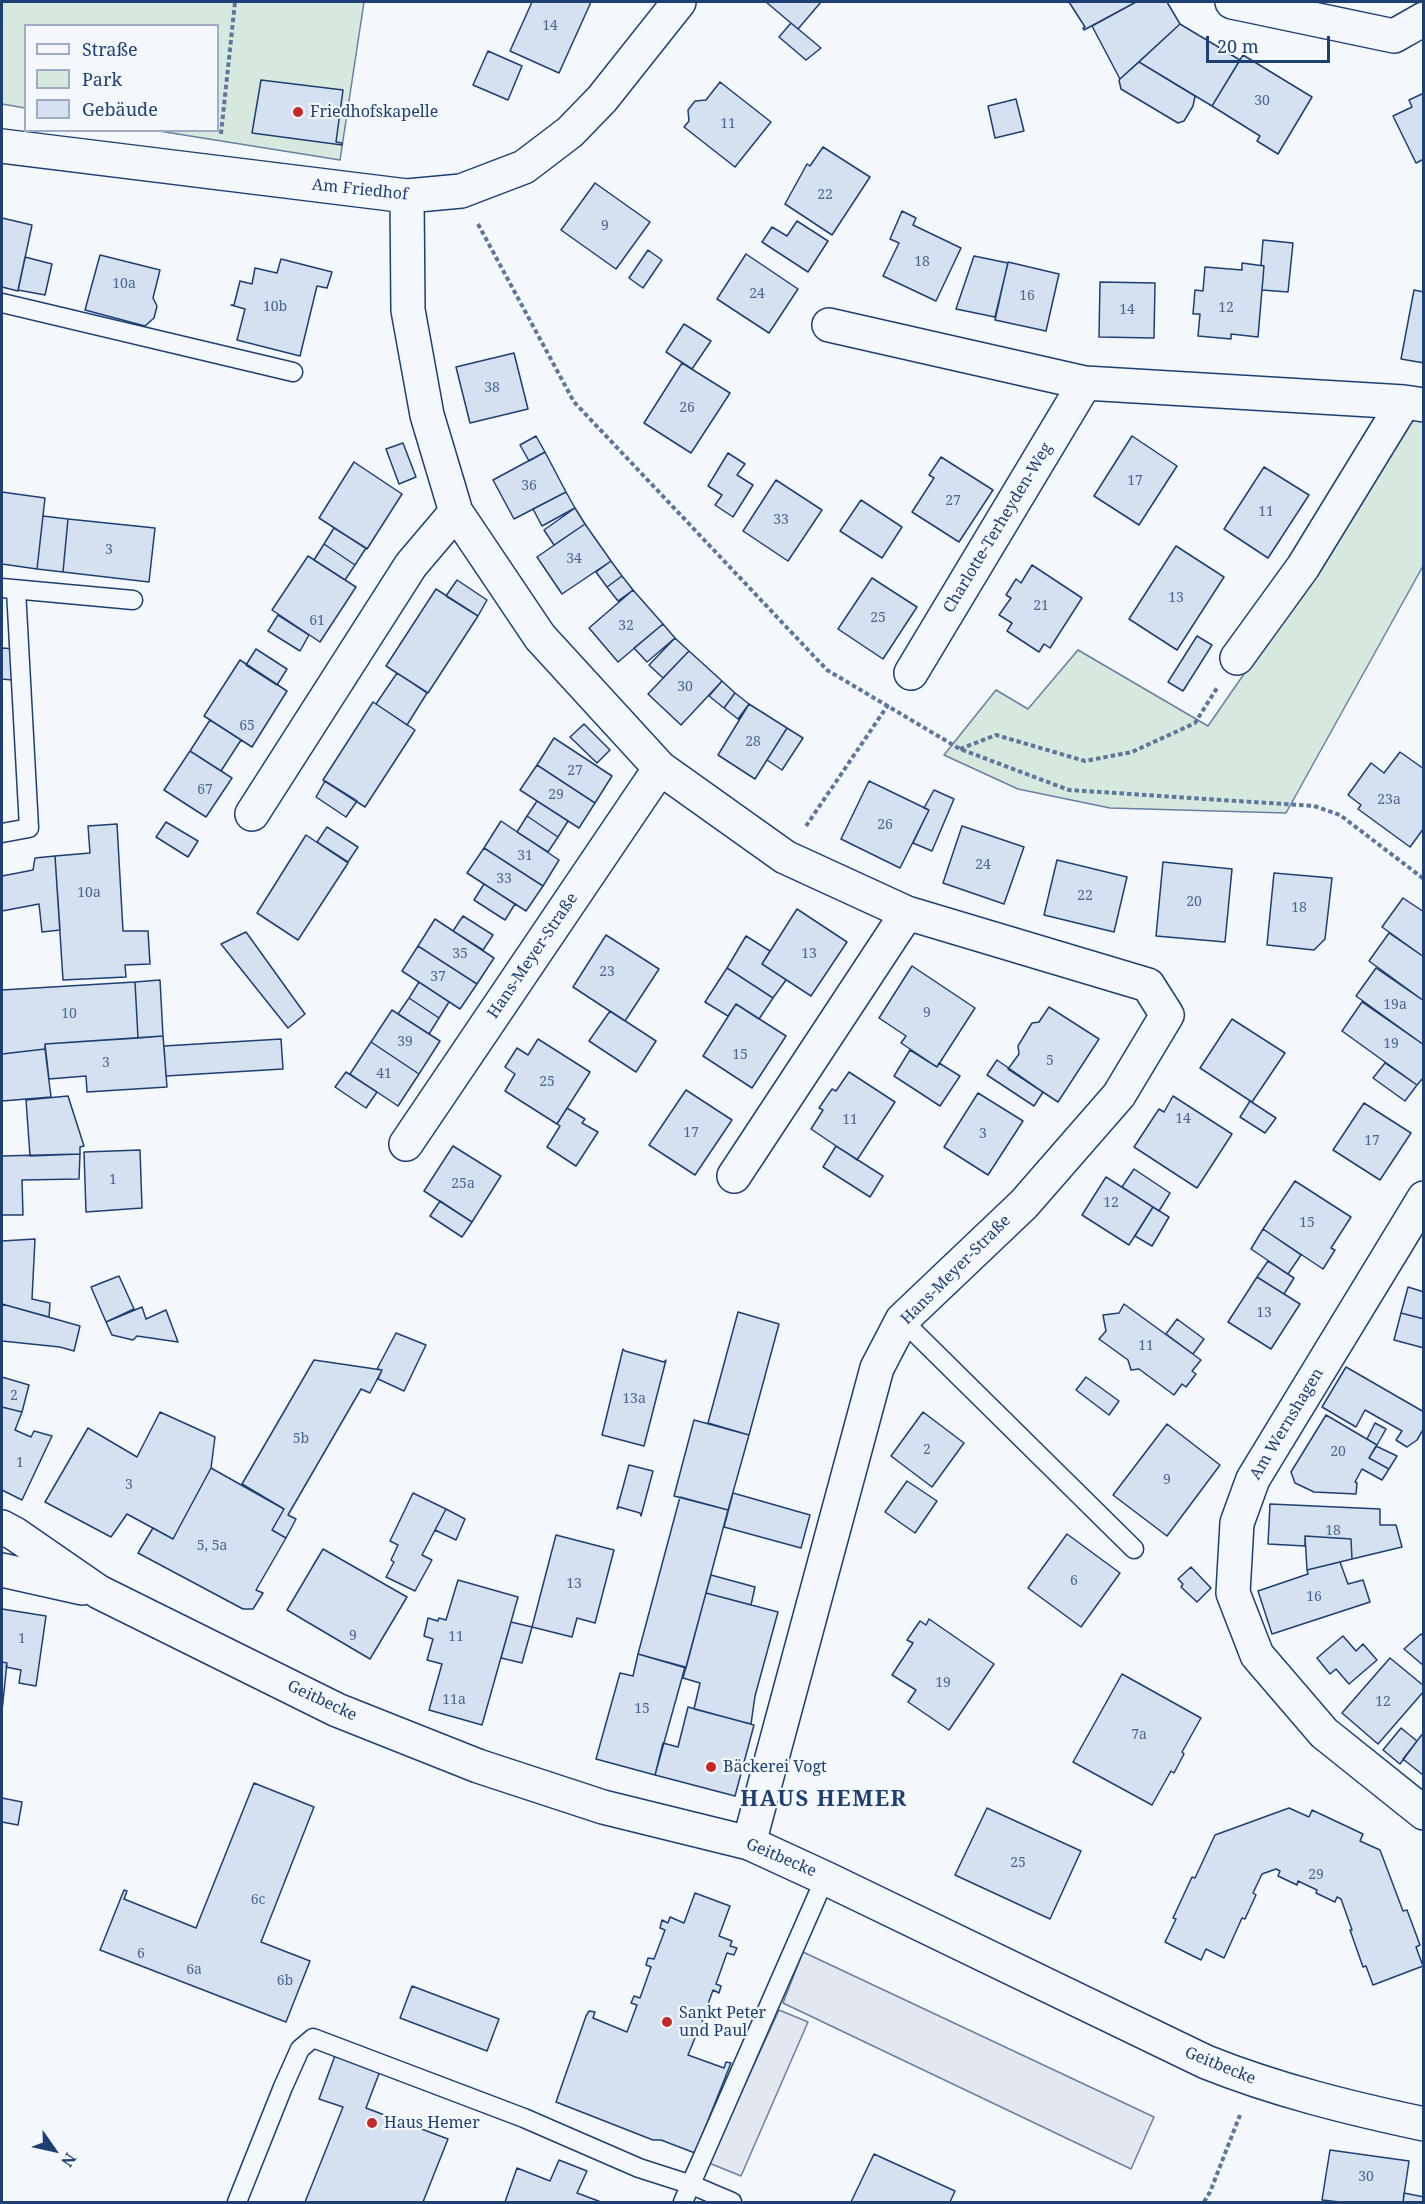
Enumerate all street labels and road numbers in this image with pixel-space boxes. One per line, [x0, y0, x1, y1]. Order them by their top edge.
street label: Am Friedhof [311, 175, 409, 205]
street label: Charlotte-Terheyden-Weg [940, 439, 1056, 617]
street label: Hans-Meyer-Straße [484, 890, 582, 1022]
street label: Hans-Meyer-Straße [897, 1211, 1015, 1329]
street label: Am Wernshagen [1246, 1365, 1328, 1483]
street label: Geitbecke [284, 1677, 360, 1725]
street label: Geitbecke [743, 1835, 819, 1881]
street label: Geitbecke [1182, 2043, 1258, 2089]

